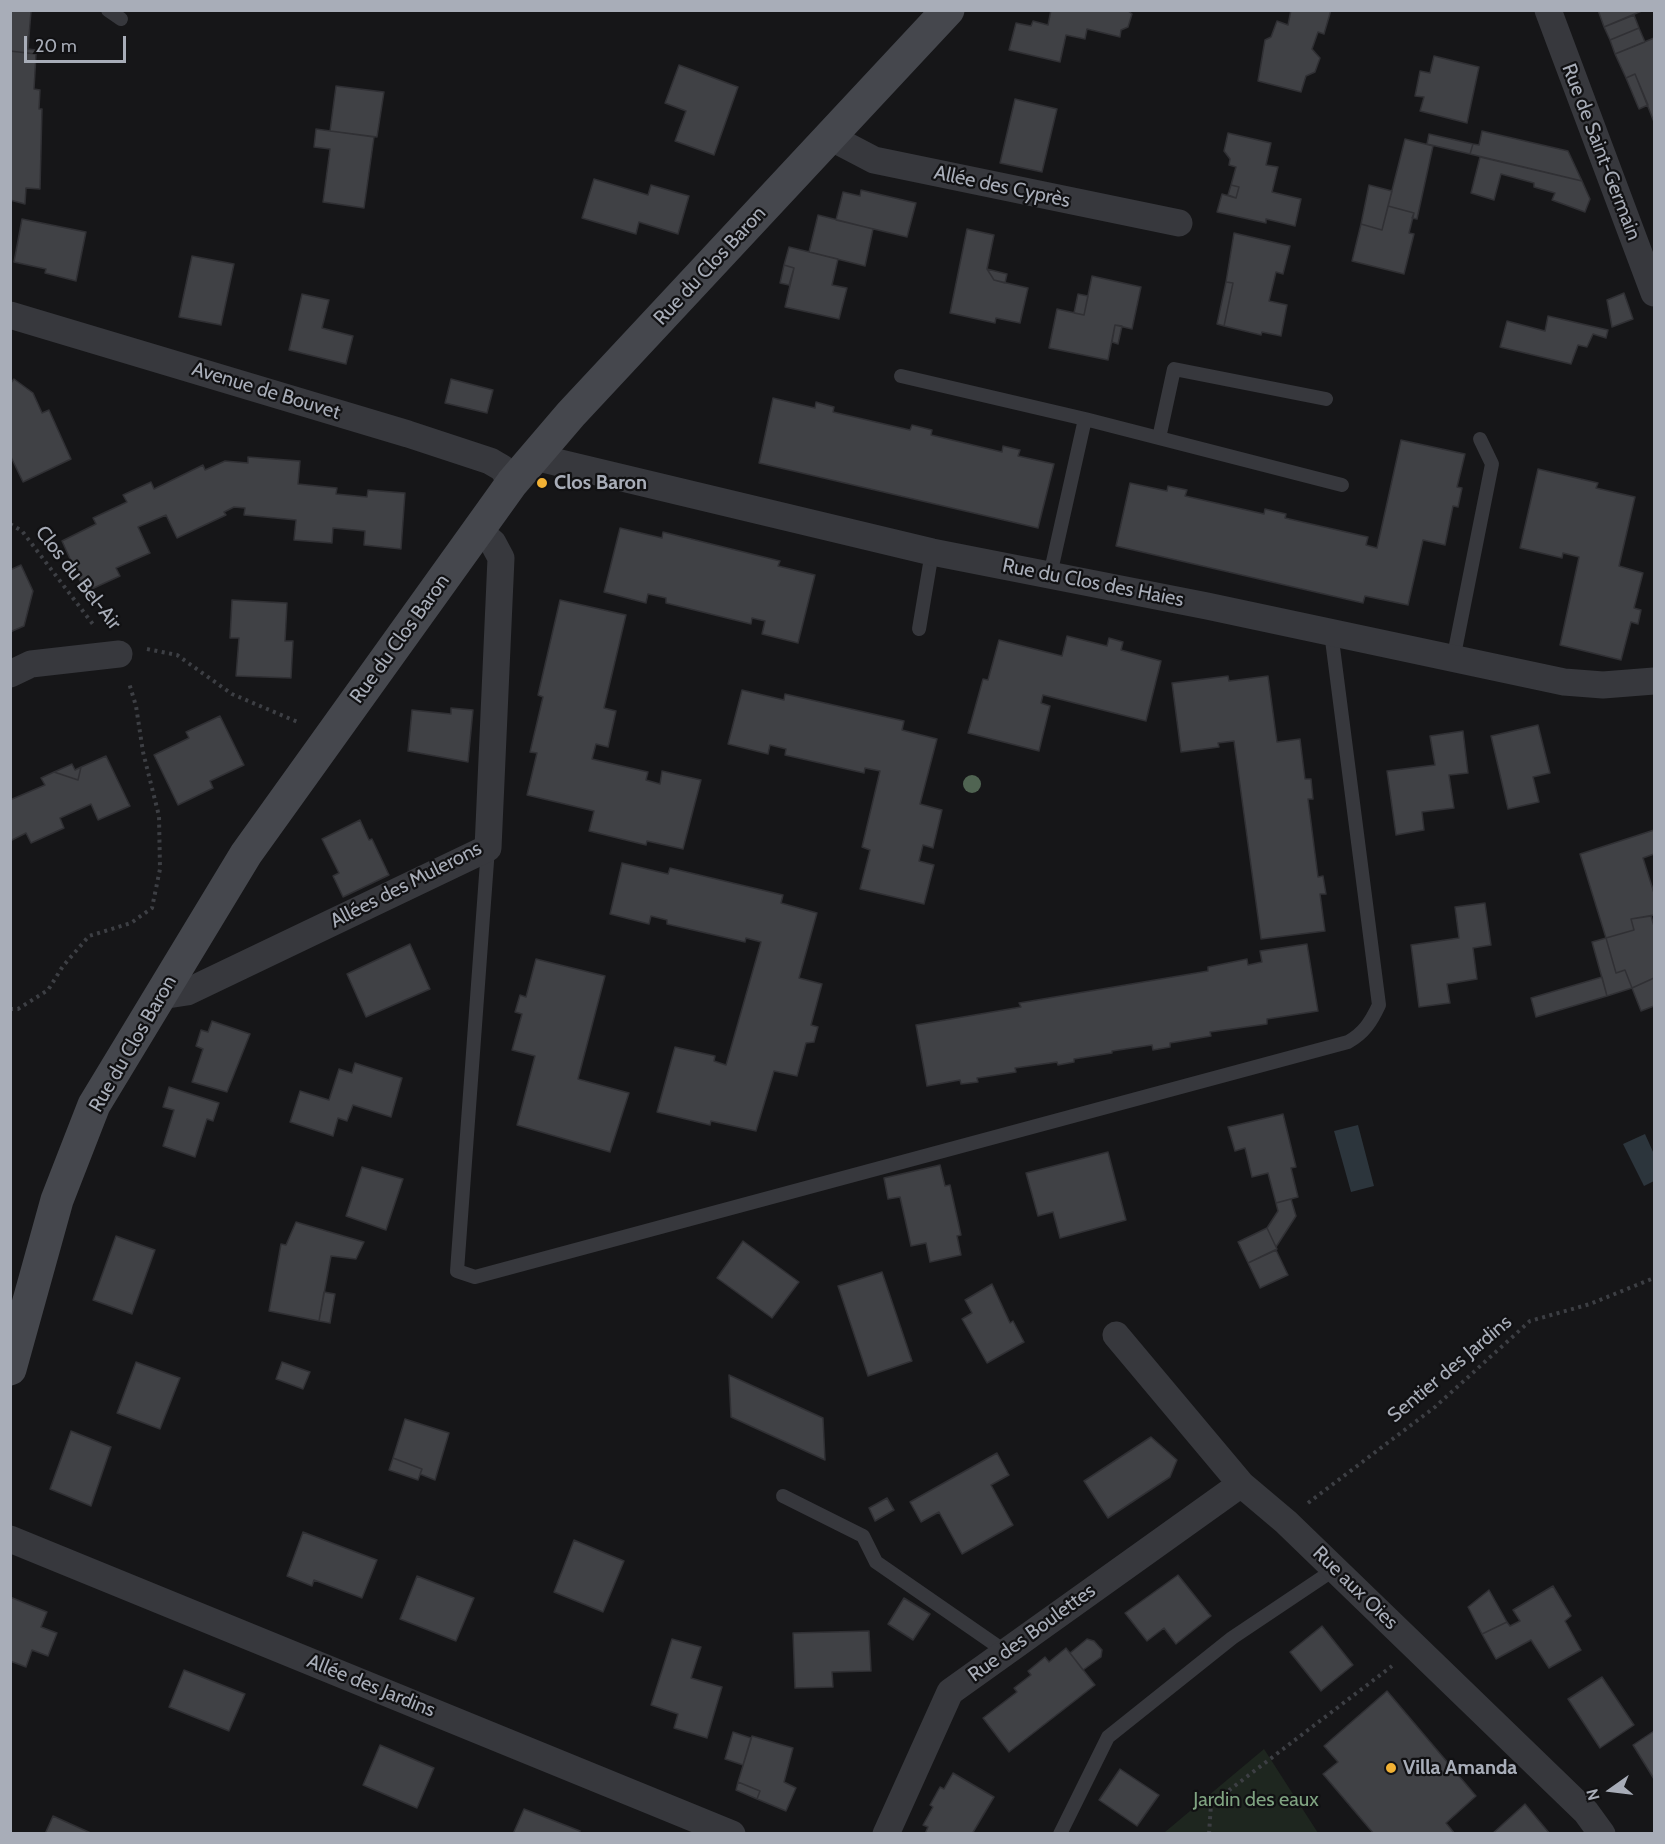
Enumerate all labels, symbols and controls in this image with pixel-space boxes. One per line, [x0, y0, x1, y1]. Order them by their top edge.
scale bar [27, 24, 129, 62]
text: 20 m [35, 35, 77, 57]
street label: Rue de Saint-Germain [1556, 60, 1646, 244]
street label: Allée des Cyprès [932, 161, 1072, 213]
street label: Rue du Clos Baron [649, 202, 771, 330]
street label: Avenue de Bouvet [189, 357, 343, 425]
place label: Clos Baron [554, 471, 647, 495]
marker: Clos Baron [535, 476, 549, 490]
street label: Clos du Bel-Air [30, 521, 126, 635]
street label: Rue du Clos des Haies [1000, 554, 1186, 612]
street label: Rue du Clos Baron [345, 570, 455, 708]
street label: Allées des Mulerons [326, 836, 486, 934]
street label: Rue du Clos Baron [84, 971, 182, 1117]
street label: Sentier des Jardins [1383, 1310, 1517, 1428]
street label: Rue aux Oies [1307, 1541, 1403, 1635]
street label: Rue des Boulettes [964, 1579, 1100, 1687]
street label: Allée des Jardins [303, 1649, 439, 1723]
place label: Villa Amanda [1403, 1756, 1517, 1780]
north arrow [1581, 1760, 1641, 1820]
marker: Villa Amanda [1384, 1761, 1398, 1775]
text: N [1582, 1787, 1604, 1802]
park label: Jardin des eaux [1193, 1788, 1319, 1812]

